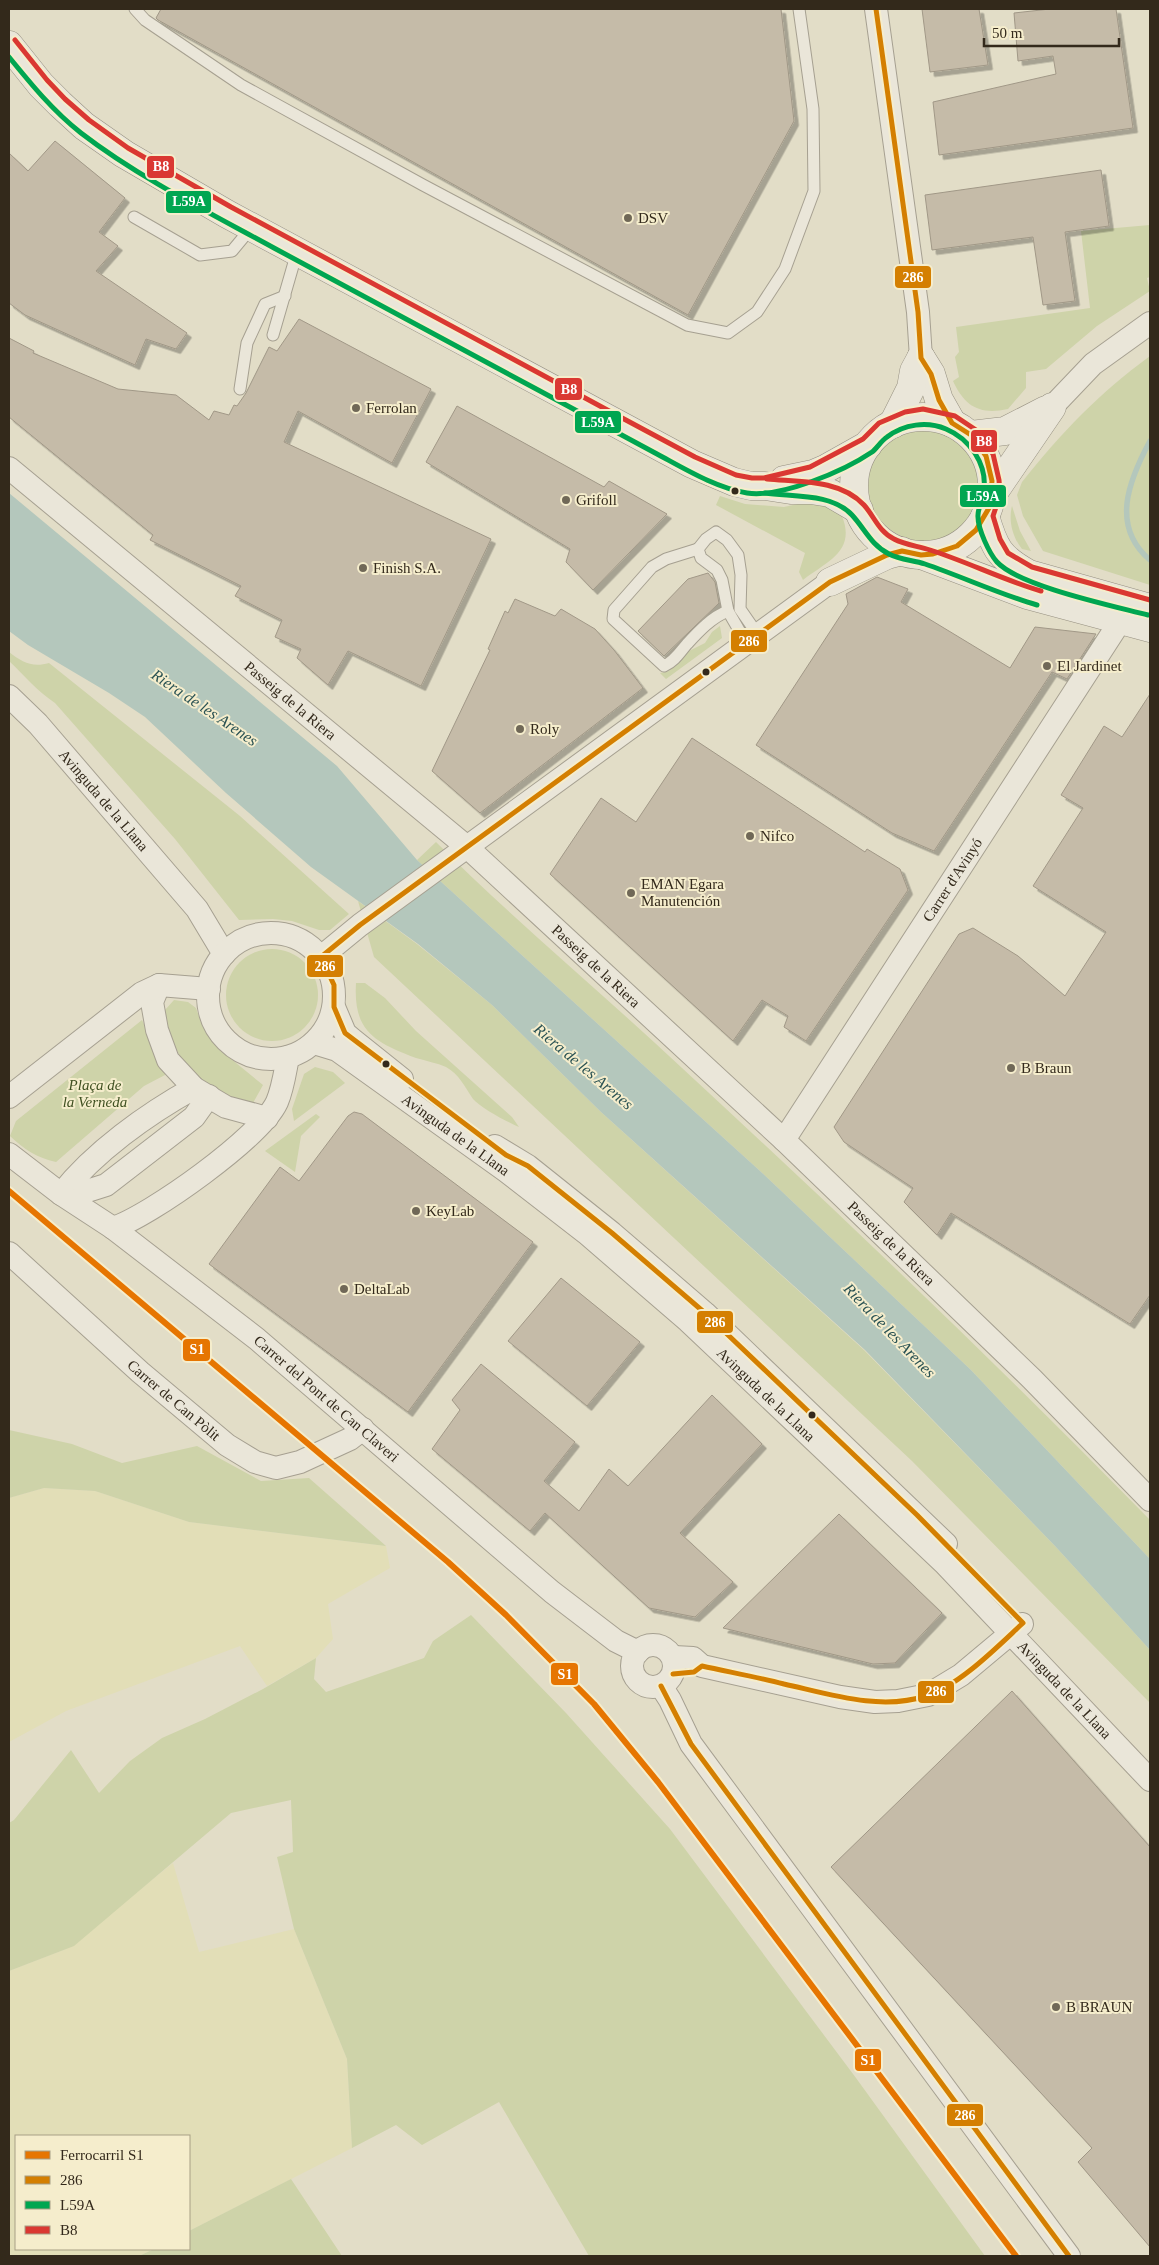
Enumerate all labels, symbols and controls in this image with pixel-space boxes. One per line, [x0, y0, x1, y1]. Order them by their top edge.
scale bar [984, 15, 1119, 47]
text: 50 m [992, 25, 1023, 41]
line badge: B8 [146, 155, 175, 179]
text: B8 [153, 159, 169, 174]
line badge: L59A [165, 190, 212, 214]
text: L59A [172, 194, 207, 209]
place label: DSV [638, 210, 668, 226]
marker: DSV [622, 212, 634, 224]
line badge: 286 [894, 265, 932, 289]
text: 286 [903, 270, 924, 285]
line badge: B8 [554, 377, 583, 401]
text: B8 [561, 382, 577, 397]
place label: Ferrolan [366, 400, 417, 416]
marker: Ferrolan [350, 402, 362, 414]
line badge: L59A [574, 410, 622, 434]
text: L59A [581, 415, 616, 430]
line badge: B8 [970, 429, 998, 453]
text: B8 [976, 434, 992, 449]
line badge: L59A [959, 484, 1007, 508]
unlabelled marker [730, 486, 740, 496]
text: L59A [966, 489, 1001, 504]
place label: Grifoll [576, 492, 617, 508]
marker: Grifoll [560, 494, 572, 506]
place label: Finish S.A. [373, 560, 441, 576]
marker: Finish S.A. [357, 562, 369, 574]
line badge: 286 [730, 629, 768, 653]
text: 286 [739, 634, 760, 649]
street label: Passeig de la Riera [241, 658, 339, 743]
place label: El Jardinet [1057, 658, 1122, 674]
marker: El Jardinet [1041, 660, 1053, 672]
water label: Riera de les Arenes [148, 665, 261, 749]
unlabelled marker [701, 667, 711, 677]
place label: Roly [530, 721, 560, 737]
marker: Roly [514, 723, 526, 735]
street label: Avinguda de la Llana [56, 746, 152, 855]
place label: Nifco [760, 828, 794, 844]
marker: Nifco [744, 830, 756, 842]
street label: Carrer d'Avinyó [920, 835, 985, 925]
place label: EMAN Egara Manutención [641, 876, 724, 909]
marker: EMAN Egara Manutención [625, 887, 637, 899]
street label: Passeig de la Riera [549, 922, 643, 1011]
line badge: 286 [306, 954, 344, 978]
text: 286 [315, 959, 336, 974]
water label: Riera de les Arenes [530, 1019, 637, 1113]
unlabelled marker [381, 1059, 391, 1069]
place label: B Braun [1021, 1060, 1072, 1076]
marker: B Braun [1005, 1062, 1017, 1074]
park label: Plaça de la Verneda [63, 1077, 127, 1110]
street label: Avinguda de la Llana [399, 1091, 513, 1179]
street label: Passeig de la Riera [845, 1198, 938, 1289]
place label: KeyLab [426, 1203, 474, 1219]
marker: KeyLab [410, 1205, 422, 1217]
water label: Riera de les Arenes [840, 1279, 939, 1381]
place label: DeltaLab [354, 1281, 410, 1297]
marker: DeltaLab [338, 1283, 350, 1295]
line badge: 286 [696, 1310, 734, 1334]
text: 286 [705, 1315, 726, 1330]
street label: Carrer del Pont de Can Claveri [251, 1332, 402, 1465]
line badge: S1 [182, 1338, 211, 1362]
text: S1 [190, 1342, 204, 1357]
street label: Avinguda de la Llana [714, 1345, 818, 1445]
street label: Carrer de Can Pòlit [124, 1357, 224, 1444]
unlabelled marker [807, 1410, 817, 1420]
street label: Avinguda de la Llana [1014, 1638, 1115, 1742]
line badge: S1 [550, 1662, 579, 1686]
text: S1 [558, 1667, 572, 1682]
line badge: 286 [917, 1680, 955, 1704]
text: 286 [926, 1684, 947, 1699]
place label: B BRAUN [1066, 1999, 1132, 2015]
marker: B BRAUN [1050, 2001, 1062, 2013]
line badge: S1 [854, 2048, 882, 2072]
text: S1 [861, 2053, 875, 2068]
line badge: 286 [946, 2103, 984, 2127]
text: 286 [955, 2108, 976, 2123]
legend [15, 2135, 190, 2250]
text: Ferrocarril S1 [60, 2147, 144, 2163]
text: 286 [60, 2172, 83, 2188]
text: L59A [60, 2197, 95, 2213]
text: B8 [60, 2222, 78, 2238]

